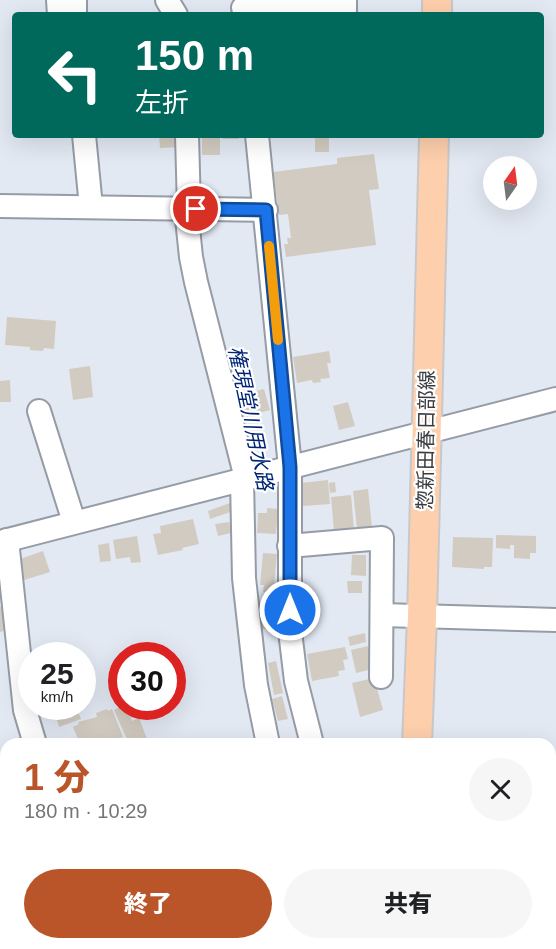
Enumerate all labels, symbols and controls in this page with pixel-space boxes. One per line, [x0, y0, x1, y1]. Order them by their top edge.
text: 150 m [135, 32, 254, 79]
icon: left [36, 36, 114, 114]
text: 左折 [135, 88, 189, 118]
north arrow [483, 156, 537, 210]
map controls [483, 156, 537, 210]
pin [170, 183, 221, 234]
icon: arrive [179, 192, 212, 225]
water label: 権現堂川用水路 [224, 344, 278, 494]
street label: 惣新田春日部線 [414, 370, 438, 510]
position arrow [258, 578, 322, 642]
speed limit sign: 30 [108, 642, 186, 720]
text: 25 [40, 657, 74, 690]
text: km/h [41, 688, 73, 705]
text: 1 分 [24, 757, 90, 798]
button: close [469, 758, 532, 821]
text: 180 m · 10:29 [24, 800, 147, 822]
button: 終了 [24, 869, 272, 938]
button: 共有 [284, 869, 532, 938]

